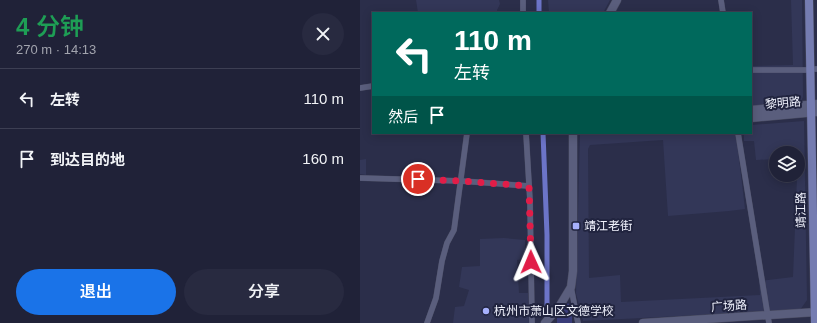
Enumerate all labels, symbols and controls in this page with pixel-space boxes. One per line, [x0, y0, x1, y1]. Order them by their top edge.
text: 4 分钟 [16, 13, 84, 40]
button: close [302, 13, 344, 55]
text: 110 m [454, 25, 532, 56]
icon: left [388, 28, 440, 80]
text: 270 m · 14:13 [16, 42, 96, 57]
text: 左转 [454, 63, 490, 83]
icon: left [16, 88, 38, 110]
text: 110 m [303, 90, 344, 107]
text: 左转 [50, 91, 80, 108]
street label: 黎明路 [764, 94, 802, 112]
icon: arrive [426, 104, 448, 126]
text: 然后 [388, 108, 418, 125]
map controls [769, 146, 805, 182]
button: layers [769, 146, 805, 182]
icon: arrive [16, 148, 38, 170]
text: 160 m [302, 150, 344, 167]
text: 到达目的地 [50, 151, 125, 168]
pin [401, 162, 435, 196]
icon: arrive [407, 168, 429, 190]
street label: 靖江路 [794, 192, 808, 228]
place label: 靖江老街 [584, 219, 632, 233]
marker: 靖江老街 [571, 221, 581, 231]
position arrow [510, 241, 552, 283]
button: 退出 [16, 269, 176, 315]
button: 分享 [184, 269, 344, 315]
street label: 广场路 [711, 298, 747, 314]
place label: 杭州市萧山区文德学校 [494, 304, 614, 318]
marker: 杭州市萧山区文德学校 [481, 306, 491, 316]

